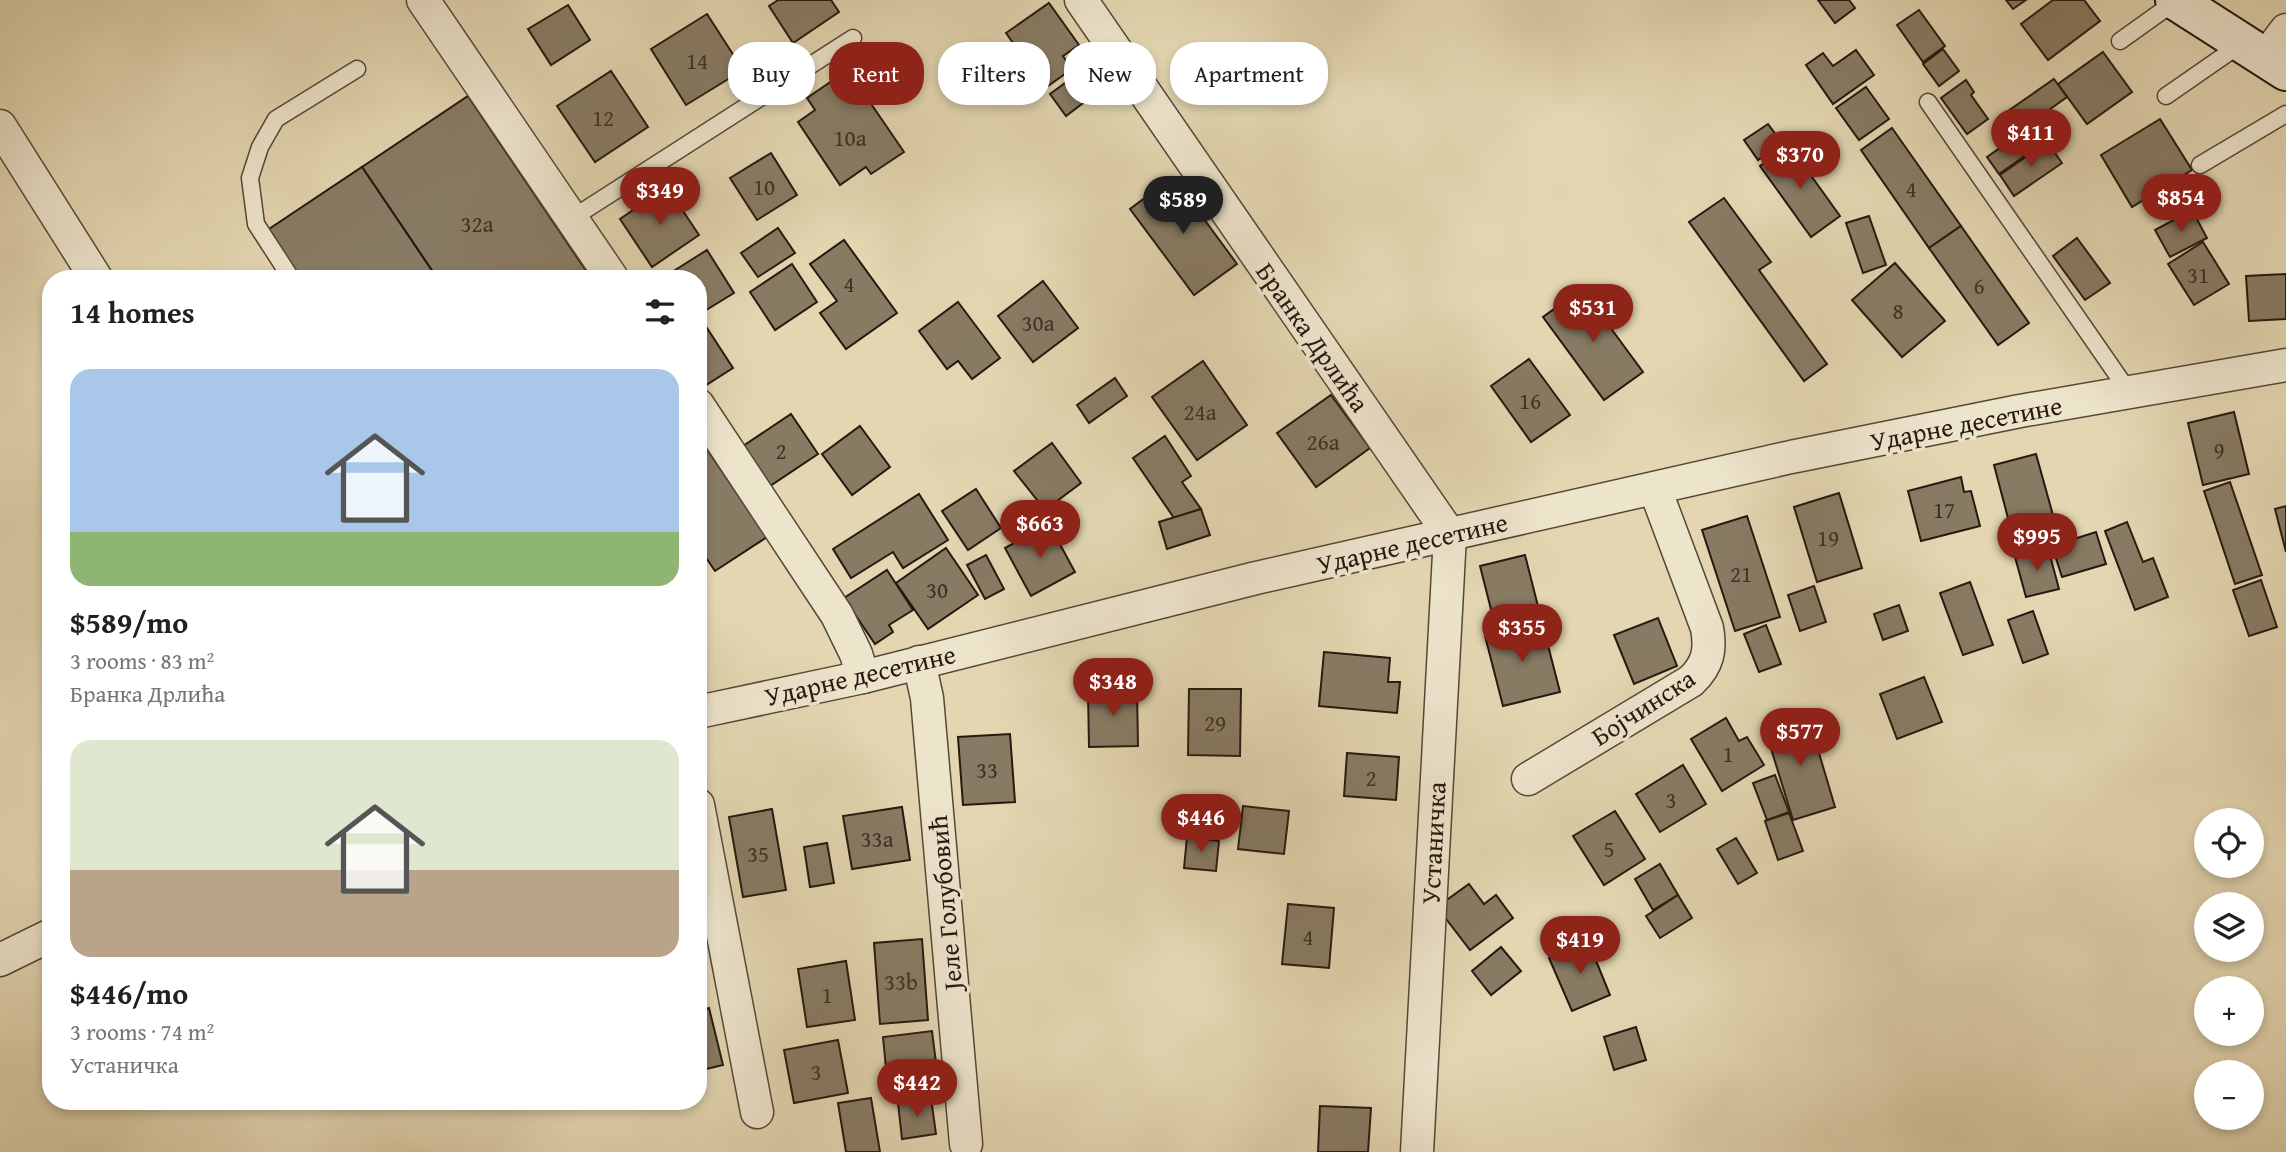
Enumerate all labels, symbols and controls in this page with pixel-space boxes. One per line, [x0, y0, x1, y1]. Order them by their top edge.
chip: Buy [728, 42, 815, 105]
chip: Rent [829, 42, 924, 105]
chip: Filters [938, 42, 1050, 105]
chip: New [1064, 42, 1156, 105]
chip: Apartment [1170, 42, 1328, 105]
house number: 14 [686, 44, 708, 77]
house number: 12 [592, 101, 614, 134]
pin: $411 [1990, 110, 2072, 169]
text: $411 [2007, 115, 2055, 148]
house number: 10a [833, 121, 867, 154]
pin: $370 [1759, 132, 1841, 191]
text: $370 [1776, 137, 1824, 170]
pin: $349 [619, 168, 701, 227]
house number: 10 [753, 170, 775, 203]
house number: 4 [1905, 172, 1917, 205]
text: $349 [636, 173, 684, 206]
pin: $854 [2140, 174, 2222, 234]
pin: $589 [1142, 176, 1224, 236]
text: $854 [2157, 180, 2205, 213]
text: $589 [1159, 182, 1207, 215]
house number: 32a [460, 207, 494, 240]
street label: Бранка Дрлића [1247, 254, 1380, 421]
house number: 31 [2187, 258, 2209, 291]
house number: 4 [843, 267, 855, 300]
house number: 6 [1973, 269, 1985, 302]
pin: $531 [1552, 284, 1634, 344]
text: 14 homes [70, 290, 195, 334]
text: $531 [1569, 290, 1617, 323]
icon: filters [641, 293, 679, 331]
house number: 8 [1892, 294, 1904, 327]
house number: 30a [1021, 306, 1055, 339]
house number: 16 [1519, 384, 1541, 417]
street label: Ударне десетине [1867, 385, 2065, 461]
house number: 24a [1183, 395, 1217, 428]
icon: home [312, 415, 438, 541]
house number: 26a [1306, 425, 1340, 458]
house number: 9 [2213, 433, 2225, 466]
house number: 2 [775, 434, 787, 467]
house number: 17 [1933, 493, 1955, 526]
pin: $663 [999, 500, 1081, 560]
street label: Ударне десетине [1313, 502, 1511, 584]
text: $663 [1016, 506, 1064, 539]
pin: $995 [1996, 514, 2078, 573]
text: $995 [2013, 519, 2061, 552]
house number: 19 [1817, 521, 1839, 554]
house number: 21 [1730, 557, 1752, 590]
house number: 30 [926, 573, 948, 606]
text: $589/mo [70, 600, 188, 644]
pin: $355 [1481, 604, 1563, 664]
text: $355 [1498, 610, 1546, 643]
street label: Ударне десетине [761, 634, 959, 716]
text: 3 rooms · 83 m² [70, 644, 214, 677]
pin: $348 [1072, 658, 1154, 718]
street label: Бојчинска [1583, 658, 1703, 755]
text: $348 [1089, 664, 1137, 697]
text: Бранка Дрлића [70, 677, 225, 710]
house number: 29 [1204, 706, 1226, 739]
pin: $577 [1759, 708, 1841, 768]
text: $577 [1776, 714, 1824, 747]
house number: 1 [1722, 737, 1734, 770]
house number: 33 [976, 753, 998, 786]
house number: 2 [1365, 761, 1377, 794]
street label: Устаничка [1410, 780, 1456, 905]
house number: 3 [1665, 783, 1677, 816]
icon: home [312, 786, 438, 912]
pin: $446 [1160, 794, 1242, 854]
text: $446 [1177, 800, 1225, 833]
map controls [2194, 808, 2264, 1130]
button: locate [2194, 808, 2264, 878]
street label: Јеле Голубовић [918, 814, 972, 995]
house number: 33a [860, 822, 894, 855]
house number: 5 [1603, 832, 1615, 865]
house number: 35 [747, 837, 769, 870]
button: layers [2194, 892, 2264, 962]
pin: $419 [1539, 916, 1621, 976]
house number: 4 [1302, 920, 1314, 953]
text: $419 [1556, 922, 1604, 955]
house number: 33b [884, 965, 918, 998]
text: $446/mo [70, 971, 188, 1015]
button: + [2194, 976, 2264, 1046]
house number: 1 [821, 978, 833, 1011]
text: 3 rooms · 74 m² [70, 1015, 214, 1048]
text: Устаничка [70, 1048, 179, 1081]
house number: 3 [810, 1055, 822, 1088]
pin: $442 [876, 1060, 958, 1119]
button: − [2194, 1060, 2264, 1130]
text: $442 [893, 1065, 941, 1098]

